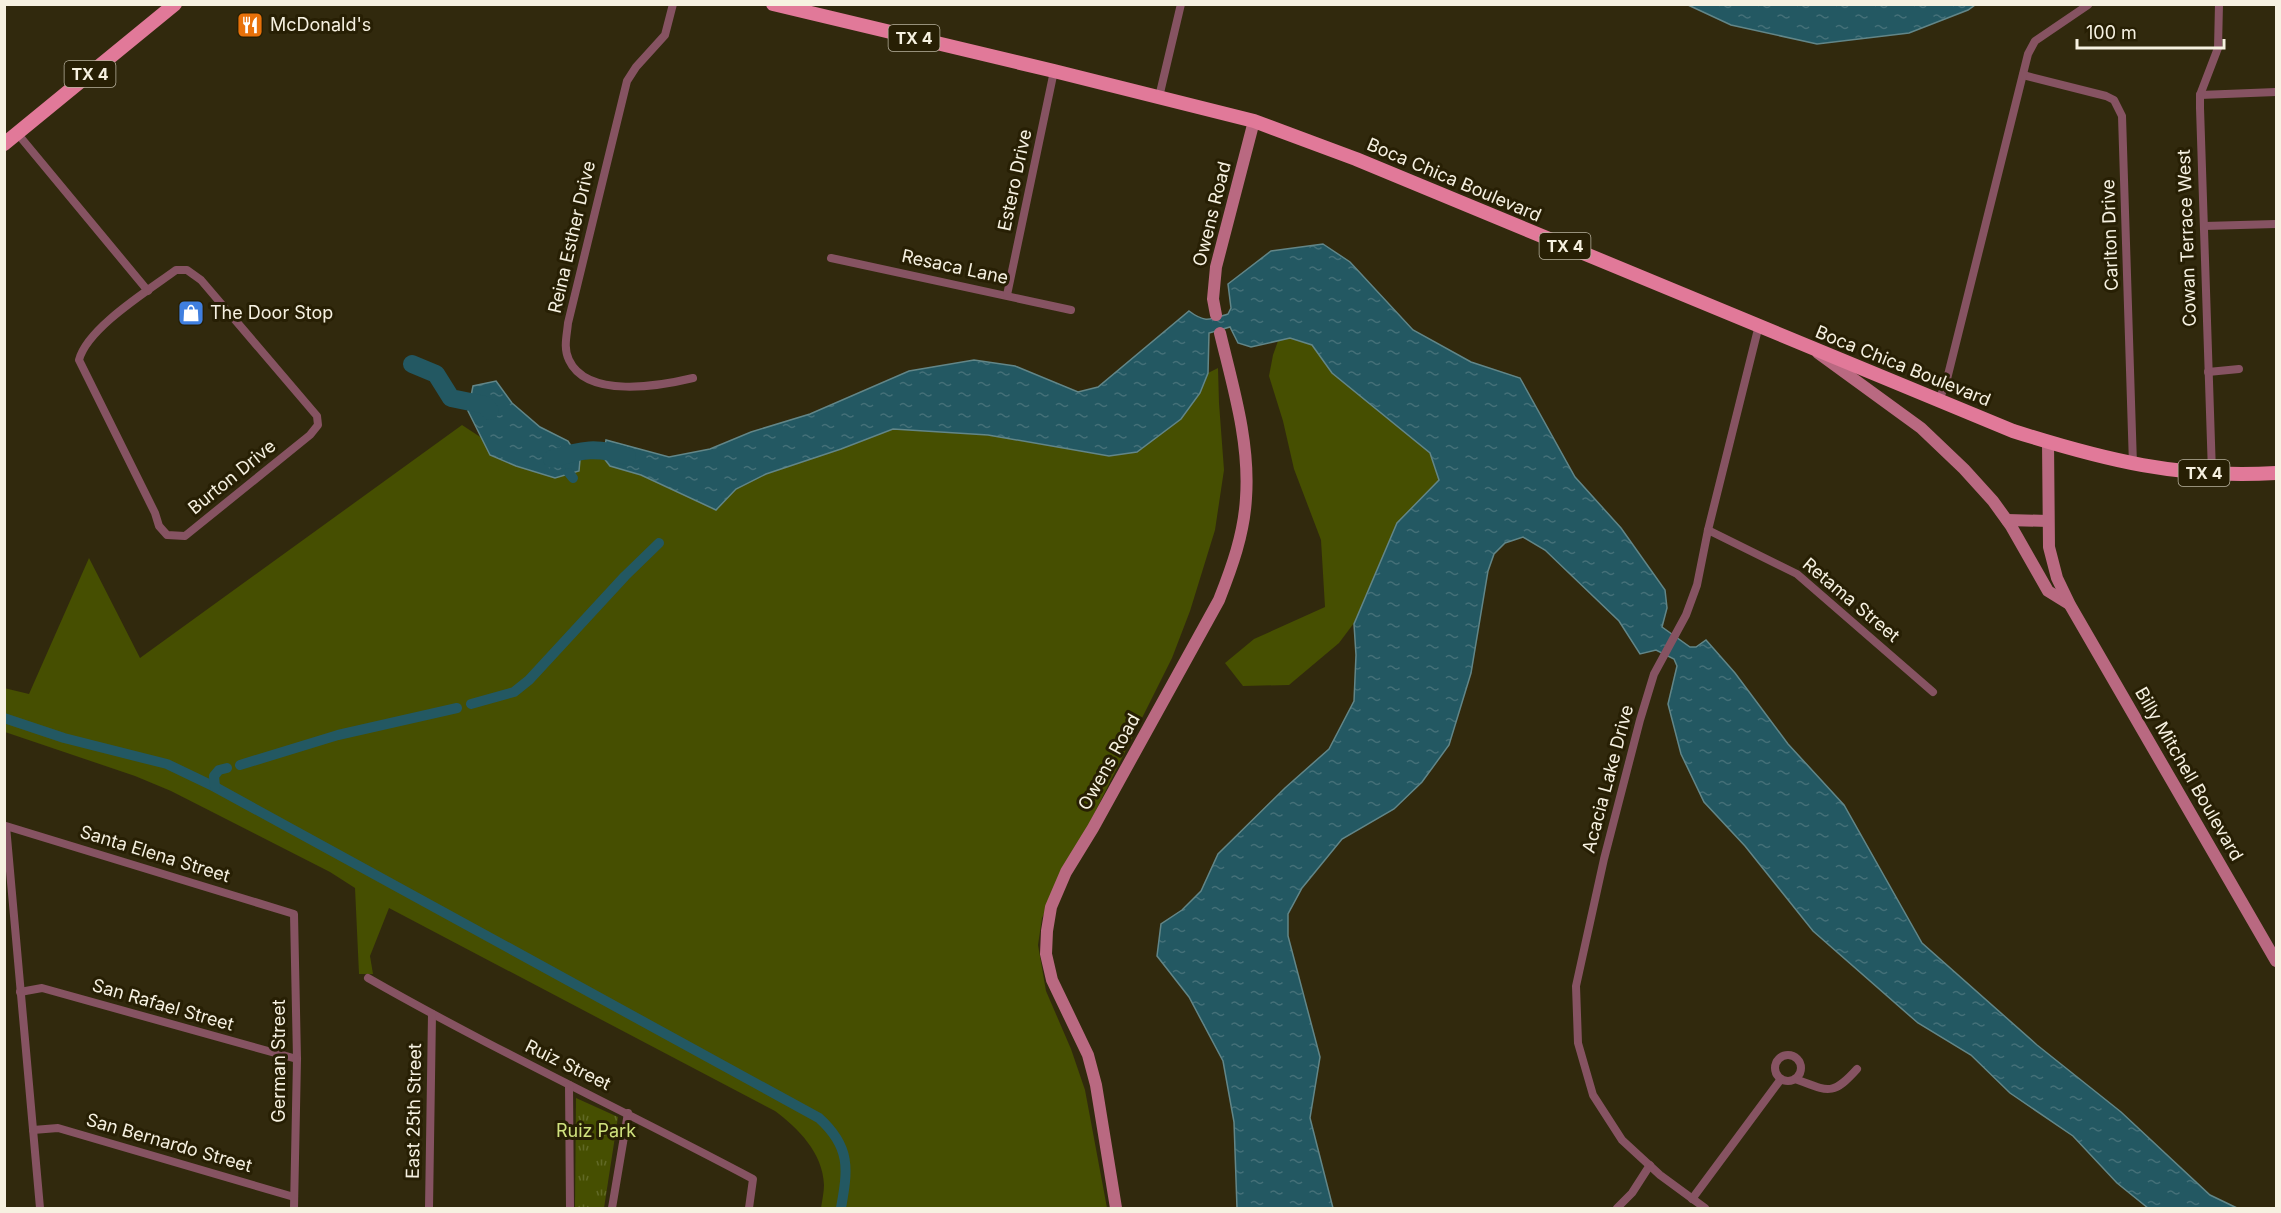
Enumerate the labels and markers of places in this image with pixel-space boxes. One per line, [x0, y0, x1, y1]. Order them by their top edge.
restaurant icon: McDonald's [235, 10, 265, 40]
place label: McDonald's [270, 14, 371, 35]
shop icon: The Door Stop [176, 298, 206, 328]
place label: The Door Stop [210, 302, 333, 323]

